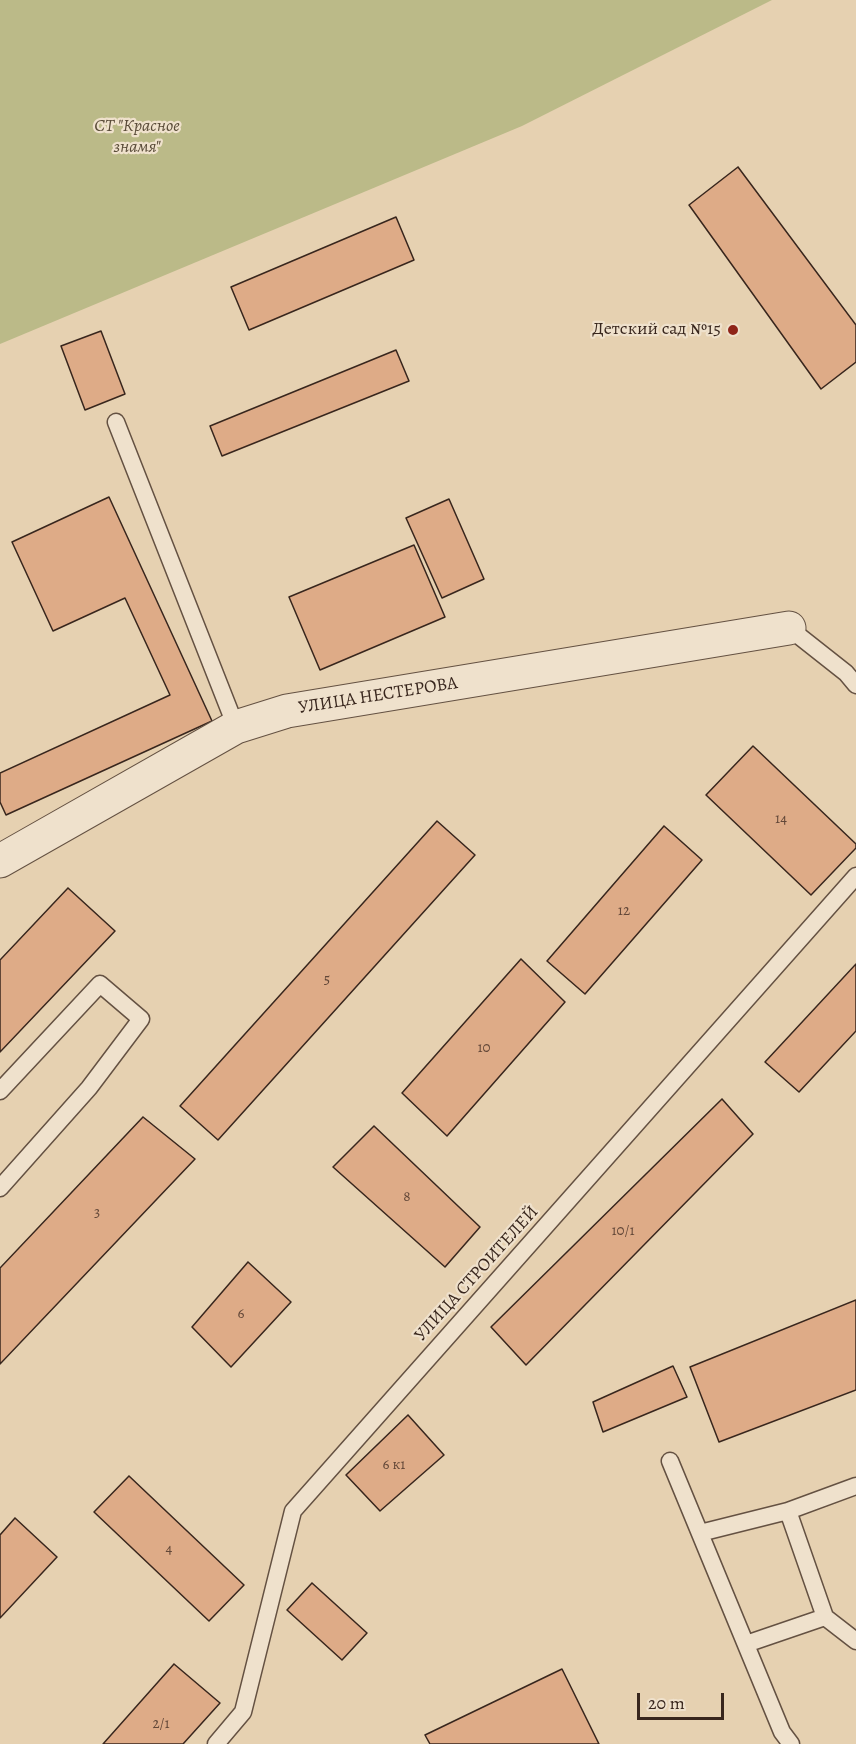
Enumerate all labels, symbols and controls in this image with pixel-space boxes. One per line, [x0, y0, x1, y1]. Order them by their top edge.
park label: СТ "Красное знамя" [94, 116, 180, 158]
place label: Детский сад №15 [592, 319, 721, 341]
marker: Детский сад №15 [726, 323, 740, 337]
street label: УЛИЦА НЕСТЕРОВА [297, 673, 459, 719]
house number: 14 [775, 810, 787, 828]
house number: 12 [618, 902, 630, 920]
house number: 5 [324, 971, 330, 989]
house number: 10 [477, 1039, 491, 1057]
house number: 8 [403, 1188, 411, 1206]
street label: УЛИЦА СТРОИТЕЛЕЙ [410, 1202, 544, 1346]
house number: 3 [94, 1204, 100, 1222]
house number: 10/1 [611, 1222, 635, 1240]
house number: 6 [238, 1305, 244, 1323]
house number: 6 к1 [383, 1456, 405, 1474]
house number: 4 [166, 1540, 172, 1558]
scale bar [640, 1681, 727, 1719]
text: 20 m [648, 1691, 685, 1715]
house number: 2/1 [152, 1715, 170, 1733]

